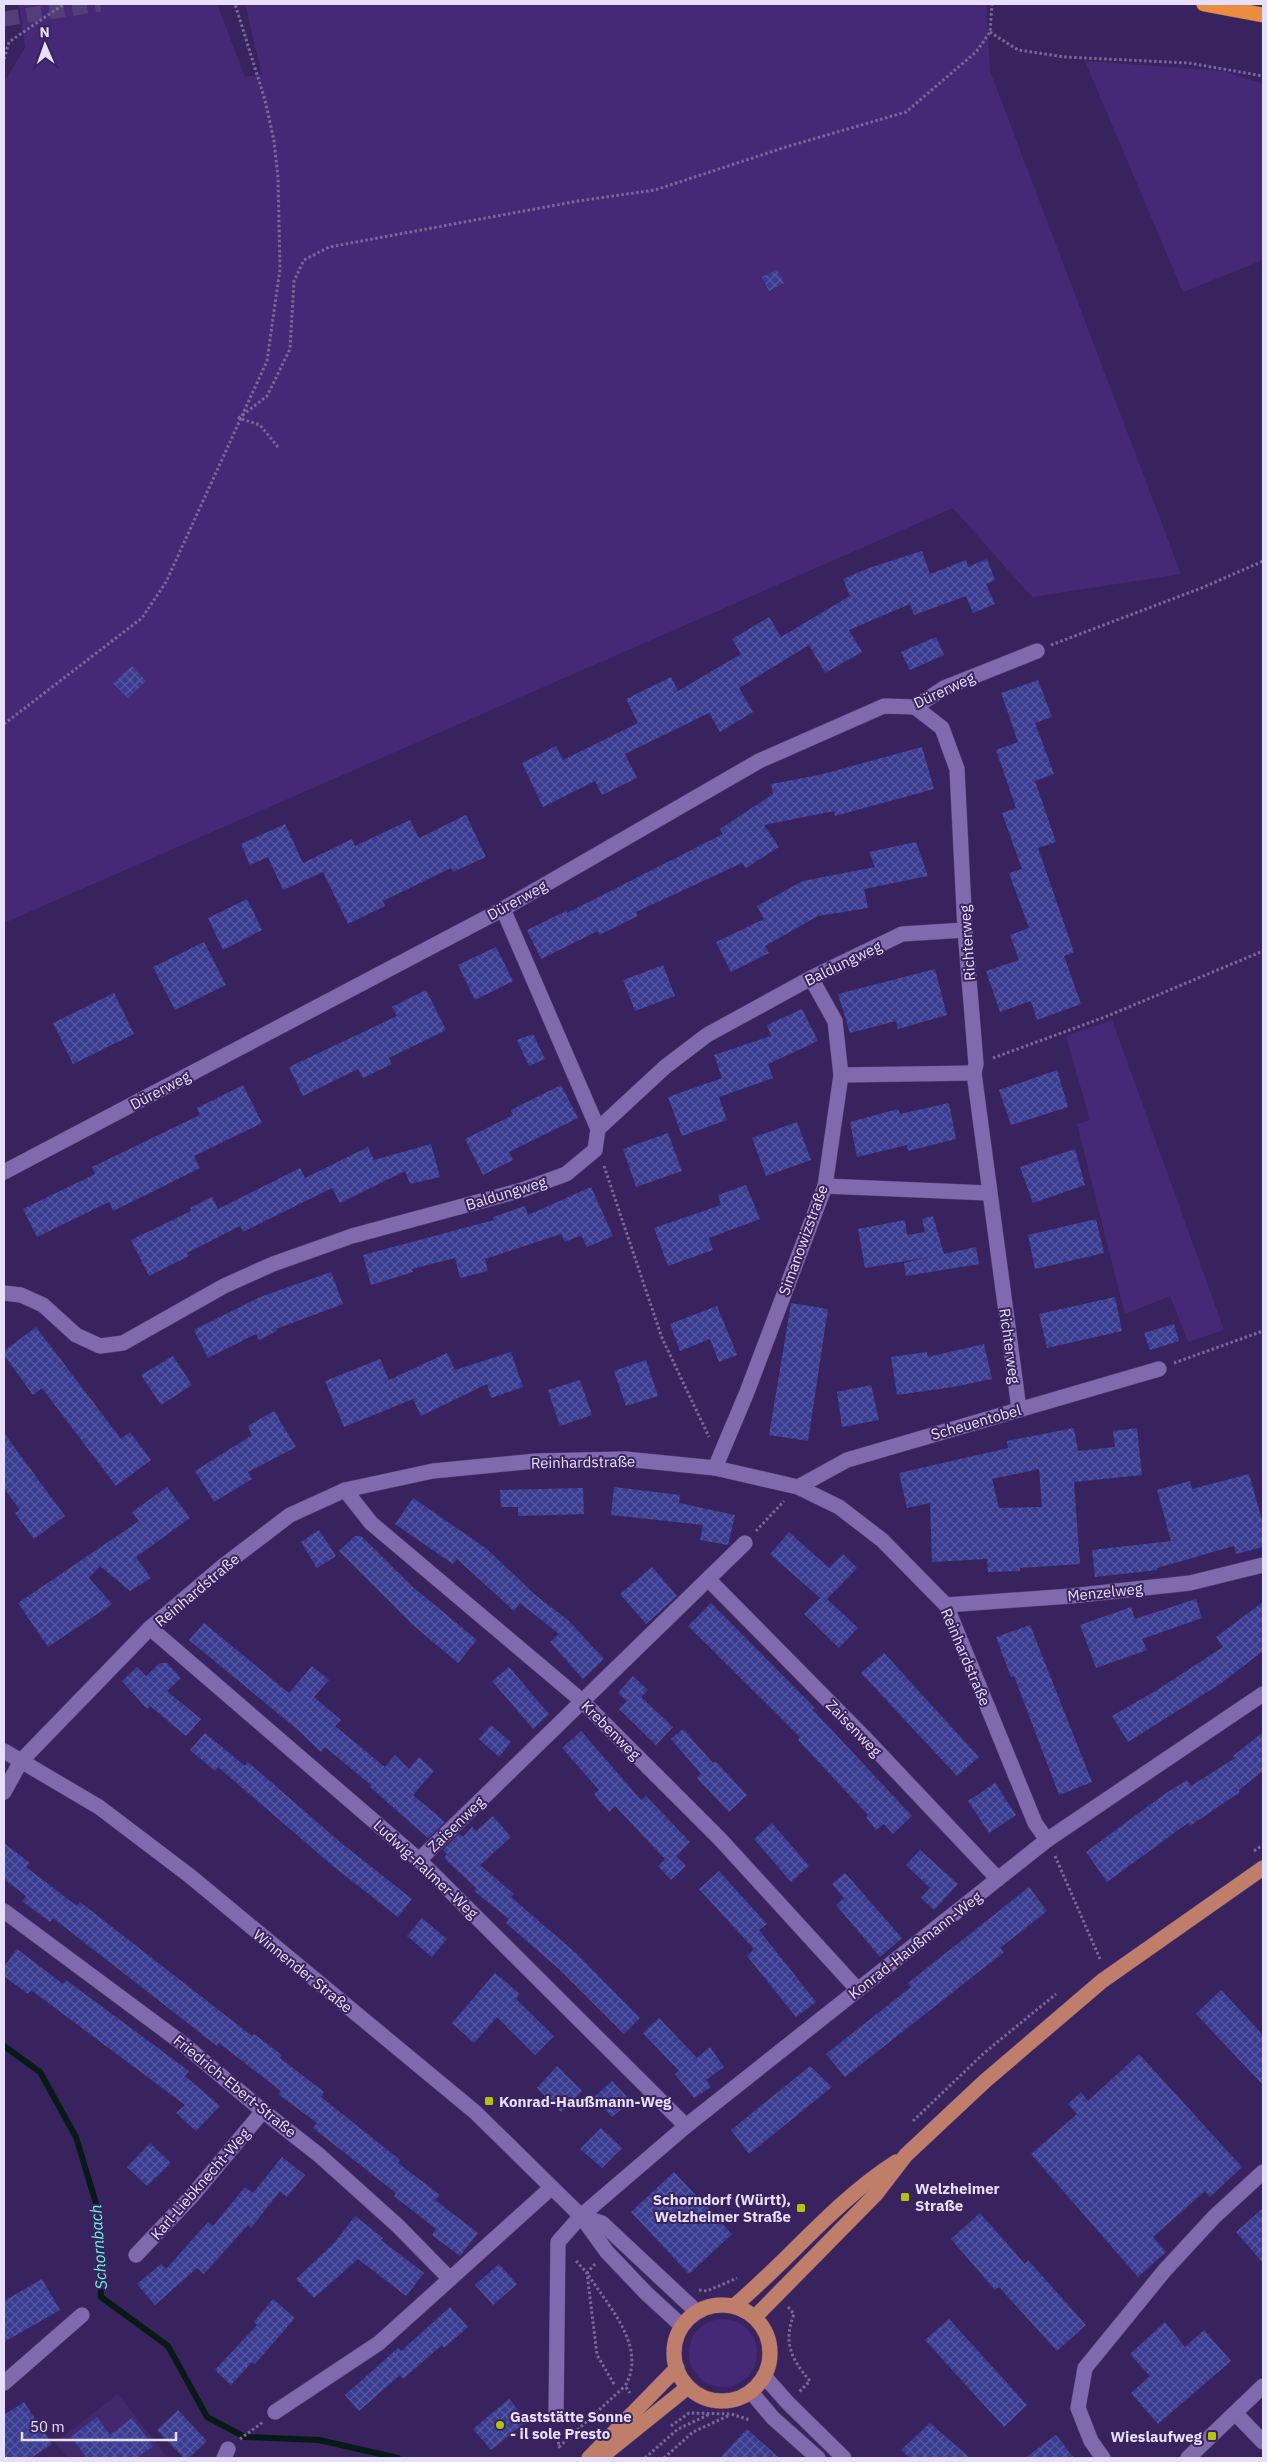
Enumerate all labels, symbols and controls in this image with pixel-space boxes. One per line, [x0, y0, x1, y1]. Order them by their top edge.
north arrow [20, 20, 70, 70]
text: N [39, 23, 50, 41]
street label: Dürerweg [910, 668, 978, 712]
street label: Dürerweg [484, 876, 550, 924]
street label: Richterweg [955, 904, 979, 982]
street label: Baldungweg [801, 936, 885, 990]
street label: Dürerweg [127, 1066, 193, 1114]
street label: Baldungweg [463, 1172, 549, 1214]
street label: Simanowizstraße [774, 1182, 832, 1298]
street label: Richterweg [995, 1307, 1025, 1385]
street label: Scheuentobel [929, 1400, 1023, 1444]
street label: Reinhardstraße [531, 1452, 635, 1472]
street label: Reinhardstraße [151, 1549, 243, 1631]
street label: Menzelweg [1066, 1579, 1144, 1605]
street label: Reinhardstraße [937, 1605, 995, 1709]
street label: Zaisenweg [822, 1695, 886, 1761]
street label: Krebenweg [577, 1696, 645, 1764]
street label: Zaisenweg [423, 1792, 489, 1856]
street label: Ludwig-Palmer-Weg [370, 1816, 482, 1923]
street label: Konrad-Haußmann-Weg [844, 1887, 986, 2003]
street label: Winnender Straße [250, 1925, 356, 2017]
street label: Friedrich-Ebert-Straße [170, 2031, 300, 2141]
place label: Konrad-Haußmann-Weg [499, 2092, 672, 2111]
marker: Konrad-Haußmann-Weg [483, 2095, 495, 2107]
street label: Karl-Liebknecht-Weg [146, 2124, 254, 2244]
place label: Welzheimer Straße [915, 2179, 1000, 2215]
place label: Schorndorf (Württ), Welzheimer Straße [653, 2190, 791, 2226]
marker: Welzheimer Straße [899, 2191, 911, 2203]
marker: Schorndorf (Württ), Welzheimer Straße [795, 2202, 807, 2214]
water label: Schornbach [85, 2204, 111, 2290]
place label: Gaststätte Sonne - il sole Presto [510, 2407, 632, 2443]
scale bar [22, 2410, 176, 2442]
text: 50 m [30, 2417, 65, 2436]
marker: Gaststätte Sonne - il sole Presto [494, 2419, 506, 2431]
place label: Wieslaufweg [1111, 2427, 1203, 2446]
marker: Wieslaufweg [1206, 2430, 1218, 2442]

